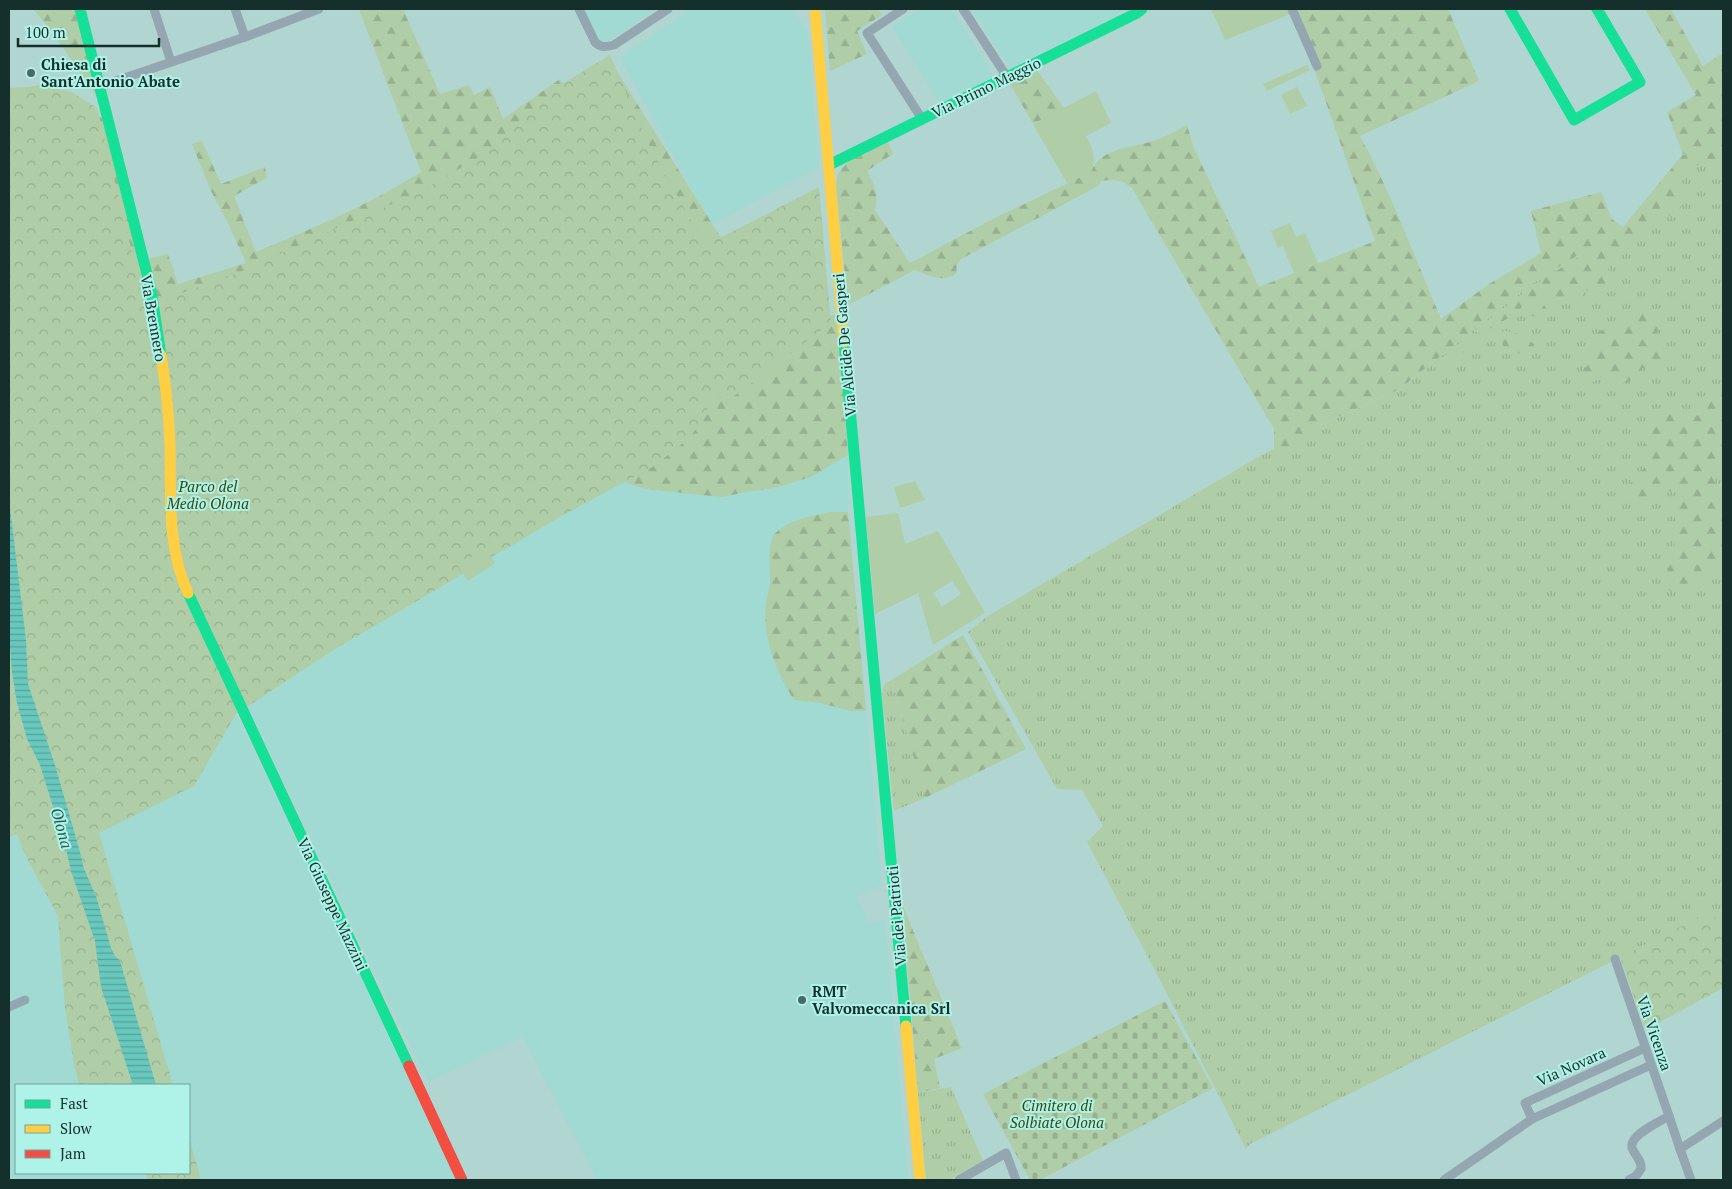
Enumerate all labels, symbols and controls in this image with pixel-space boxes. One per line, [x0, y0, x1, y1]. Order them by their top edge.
scale bar [18, 15, 159, 47]
text: 100 m [25, 22, 66, 42]
street label: Via Primo Maggio [928, 52, 1044, 122]
place label: Chiesa di Sant'Antonio Abate [41, 54, 180, 91]
marker: Chiesa di Sant'Antonio Abate [25, 67, 37, 79]
street label: Via Alcide De Gasperi [828, 272, 860, 418]
street label: Via Brennero [137, 273, 171, 363]
park label: Parco del Medio Olona [166, 476, 249, 513]
water label: Olona [46, 805, 78, 851]
street label: Via Giuseppe Mazzini [293, 834, 373, 974]
street label: Via dei Patrioti [882, 865, 910, 967]
place label: RMT Valvomeccanica Srl [812, 981, 951, 1018]
street label: Via Vicenza [1633, 993, 1677, 1074]
marker: RMT Valvomeccanica Srl [796, 994, 808, 1006]
street label: Via Novara [1533, 1042, 1609, 1090]
legend [15, 1084, 190, 1174]
text: Fast [60, 1093, 88, 1113]
park label: Cimitero di Solbiate Olona [1010, 1095, 1104, 1132]
text: Slow [60, 1118, 93, 1138]
text: Jam [60, 1143, 86, 1163]

